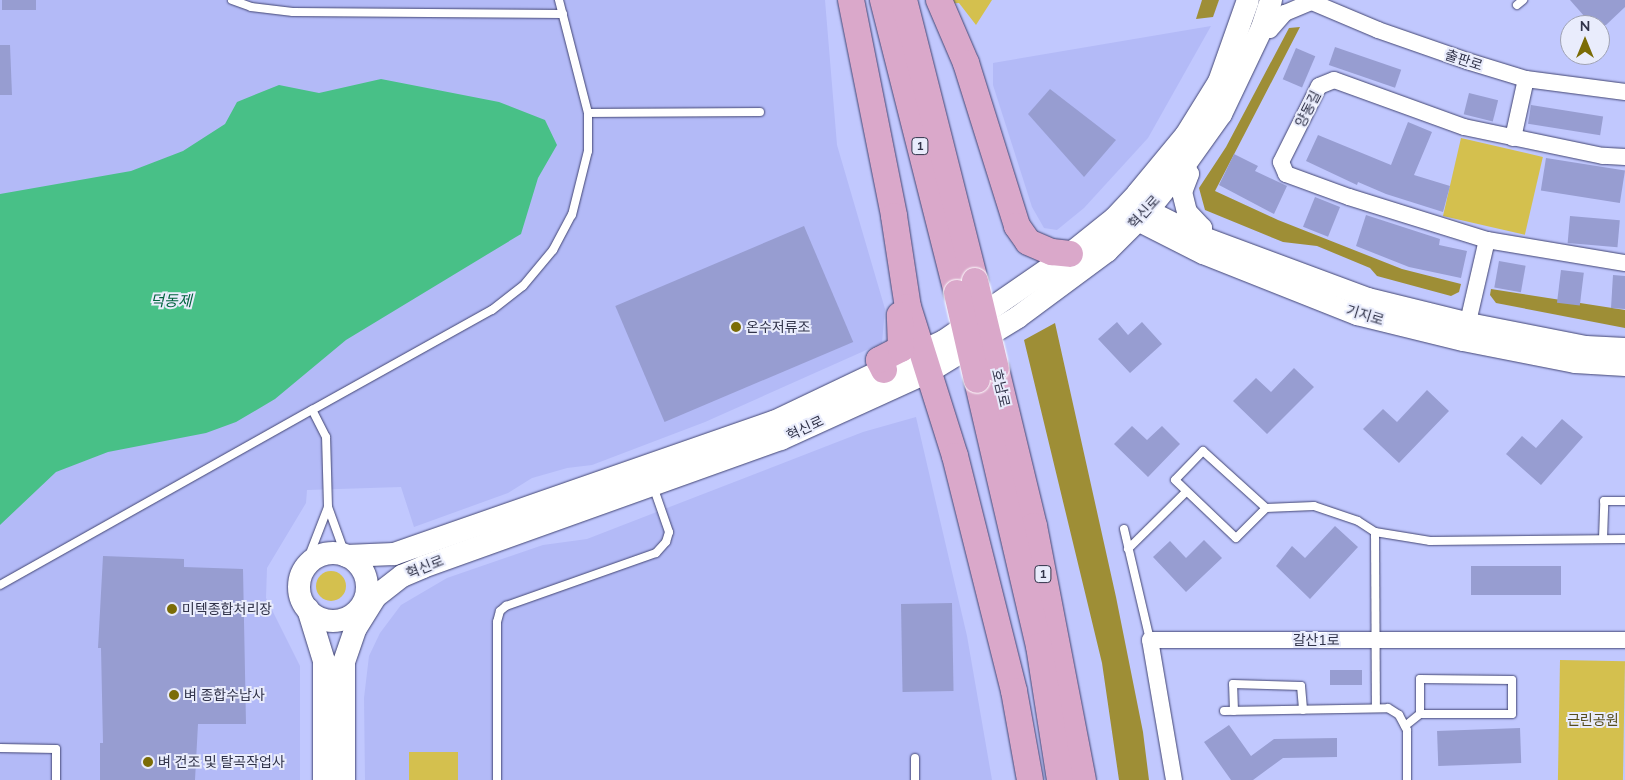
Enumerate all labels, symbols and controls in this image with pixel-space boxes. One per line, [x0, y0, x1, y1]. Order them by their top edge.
north arrow [1560, 15, 1610, 65]
text: N [1580, 17, 1590, 35]
street label: 출판로 [1443, 46, 1485, 74]
street label: 양동길 [1292, 88, 1324, 130]
road number: 1 [911, 136, 929, 156]
street label: 혁신로 [1125, 192, 1163, 232]
water label: 덕동제 [150, 292, 192, 310]
street label: 기지로 [1344, 301, 1386, 329]
place label: 온수저류조 [746, 319, 810, 335]
marker: 온수저류조 [730, 321, 742, 333]
street label: 호남로 [988, 367, 1014, 409]
street label: 혁신로 [784, 412, 826, 444]
street label: 혁신로 [404, 552, 446, 582]
road number: 1 [1034, 564, 1052, 584]
place label: 미텍종합처리장 [182, 601, 272, 617]
marker: 미텍종합처리장 [166, 603, 178, 615]
street label: 갈산1로 [1292, 632, 1340, 648]
place label: 벼 종합수납사 [184, 687, 265, 703]
marker: 벼 종합수납사 [168, 689, 180, 701]
park label: 근린공원 [1567, 712, 1619, 728]
place label: 벼 건조 및 탈곡작업사 [158, 754, 285, 770]
marker: 벼 건조 및 탈곡작업사 [142, 756, 154, 768]

